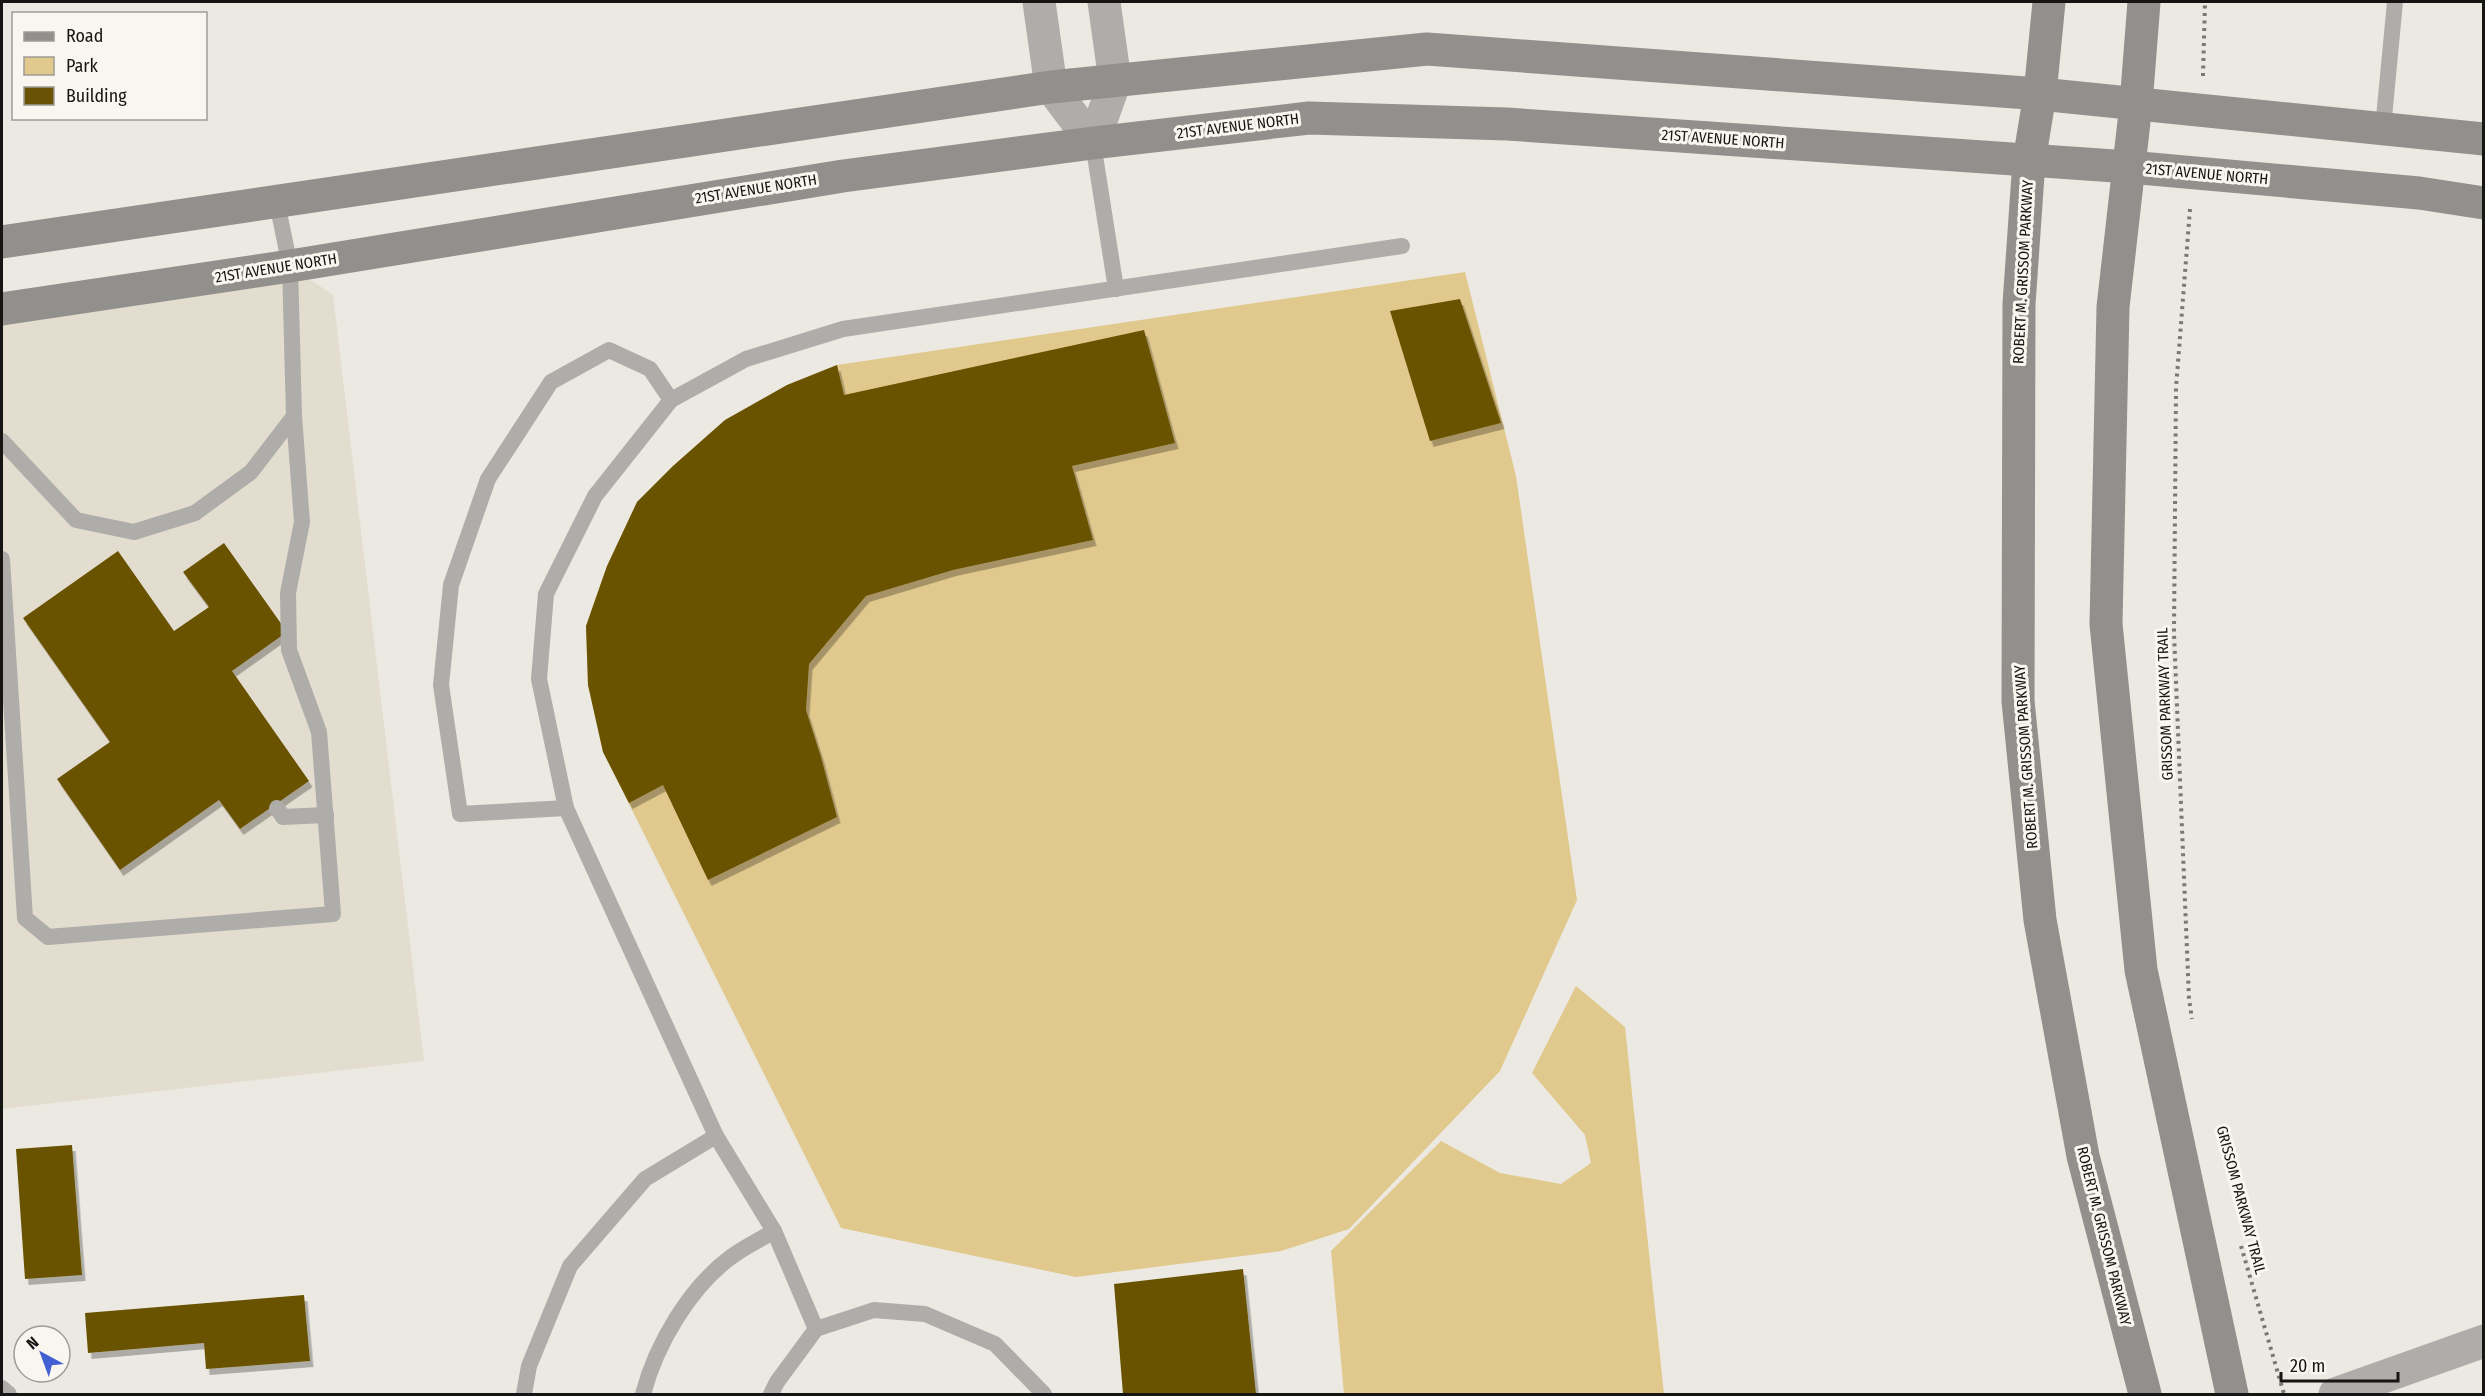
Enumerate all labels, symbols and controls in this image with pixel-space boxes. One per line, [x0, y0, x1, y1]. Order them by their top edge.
legend [12, 12, 207, 120]
text: Road [66, 25, 103, 47]
text: Park [66, 55, 99, 77]
text: Building [66, 85, 127, 107]
street label: 21ST AVENUE NORTH [1176, 110, 1300, 142]
street label: 21ST AVENUE NORTH [1661, 126, 1785, 152]
street label: 21ST AVENUE NORTH [2145, 160, 2269, 188]
street label: 21ST AVENUE NORTH [694, 170, 818, 208]
street label: ROBERT M. GRISSOM PARKWAY [2009, 179, 2037, 364]
street label: 21ST AVENUE NORTH [214, 249, 338, 287]
street label: GRISSOM PARKWAY TRAIL [2153, 627, 2177, 781]
street label: ROBERT M. GRISSOM PARKWAY [2011, 664, 2041, 849]
street label: GRISSOM PARKWAY TRAIL [2213, 1124, 2270, 1276]
street label: ROBERT M. GRISSOM PARKWAY [2073, 1144, 2135, 1328]
north arrow [12, 1324, 72, 1384]
text: N [23, 1333, 42, 1353]
scale bar [2281, 1345, 2398, 1383]
text: 20 m [2290, 1355, 2325, 1377]

